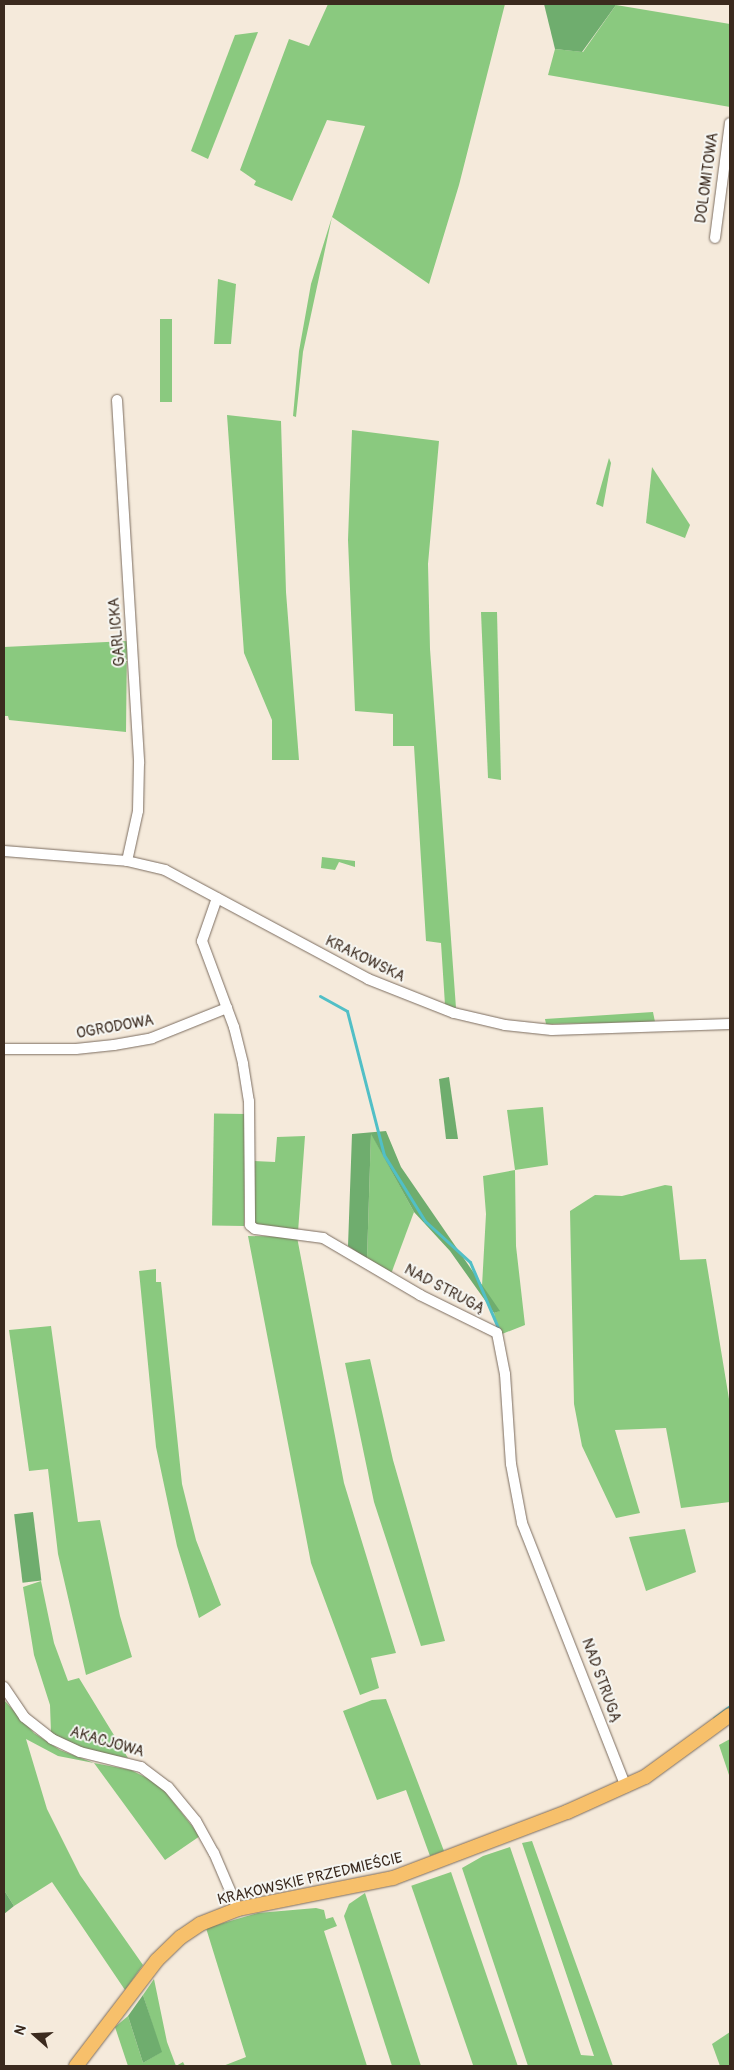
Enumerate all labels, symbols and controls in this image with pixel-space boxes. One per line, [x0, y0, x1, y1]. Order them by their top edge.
street label: DOLOMITOWA [692, 131, 722, 225]
street label: GARLICKA [105, 597, 129, 667]
street label: KRAKOWSKA [322, 932, 408, 986]
street label: OGRODOWA [75, 1011, 155, 1043]
street label: NAD STRUGĄ [401, 1261, 487, 1317]
street label: NAD STRUGĄ [578, 1636, 624, 1724]
street label: AKACJOWA [68, 1723, 146, 1761]
street label: KRAKOWSKIE PRZEDMIEŚCIE [216, 1849, 404, 1909]
north arrow [10, 2010, 60, 2060]
text: N [11, 2023, 30, 2037]

